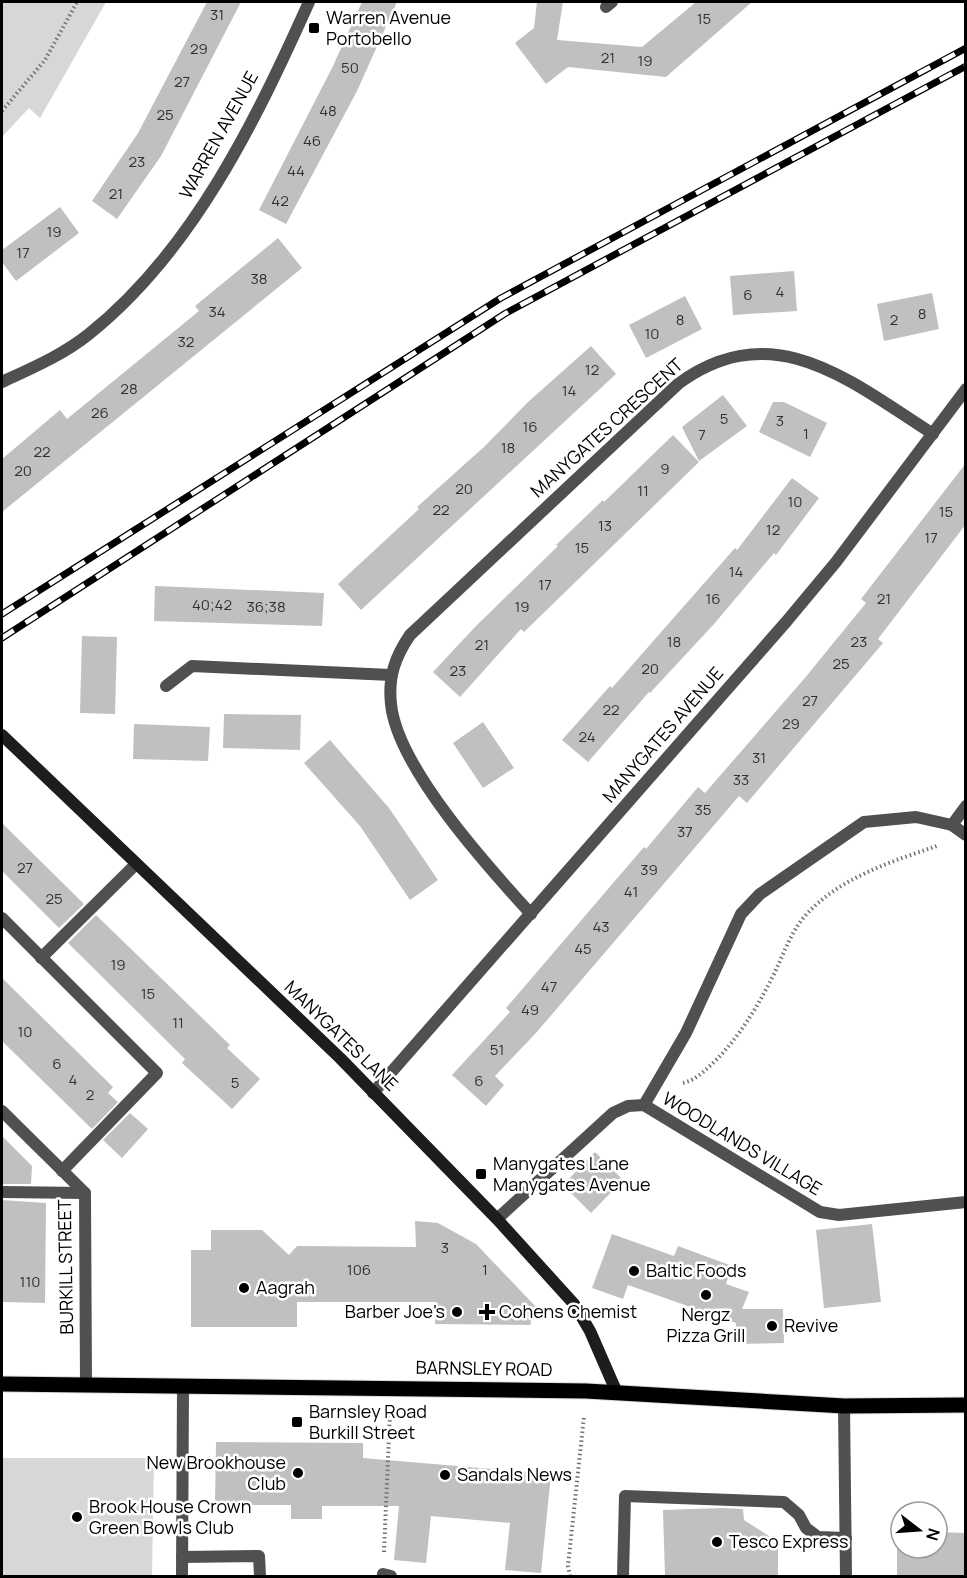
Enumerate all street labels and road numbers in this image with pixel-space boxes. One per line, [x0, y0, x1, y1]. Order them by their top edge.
street label: WARREN AVENUE [173, 66, 263, 203]
street label: MANYGATES CRESCENT [525, 352, 688, 502]
street label: MANYGATES AVENUE [597, 661, 728, 807]
street label: MANYGATES LANE [280, 975, 404, 1096]
street label: WOODLANDS VILLAGE [658, 1086, 827, 1200]
street label: BURKILL STREET [52, 1199, 78, 1335]
street label: BARNSLEY ROAD [415, 1355, 553, 1381]

